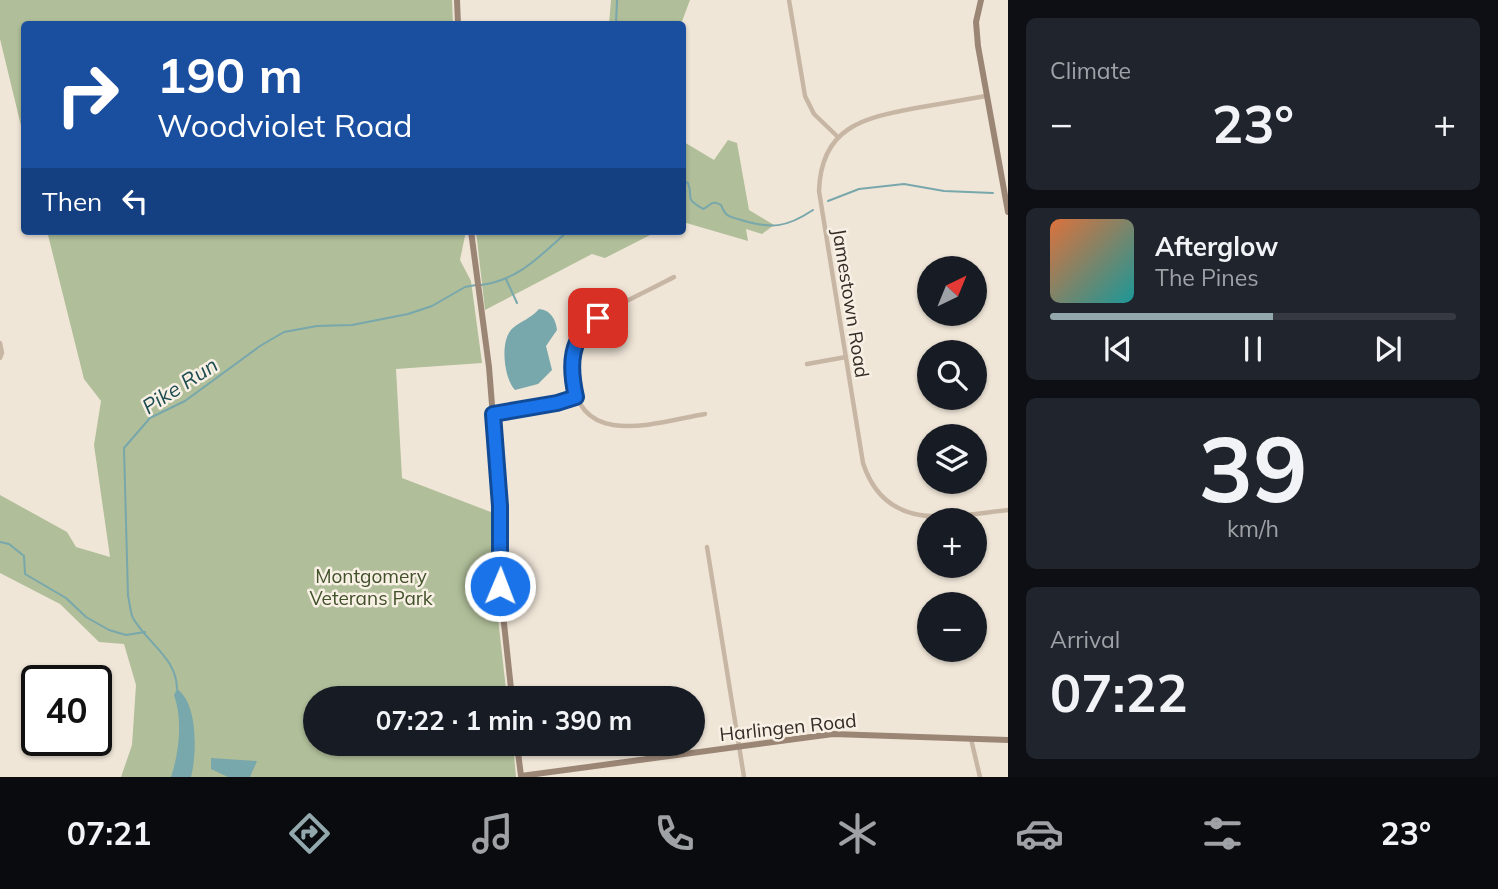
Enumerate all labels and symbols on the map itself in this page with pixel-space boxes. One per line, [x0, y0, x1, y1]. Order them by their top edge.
street label: Jamestown Road [827, 227, 875, 379]
north arrow [917, 256, 987, 326]
pin [568, 288, 628, 348]
water label: Pike Run [137, 351, 222, 419]
position arrow [463, 549, 537, 623]
park label: Montgomery Veterans Park [309, 564, 433, 610]
speed limit sign: 40 [21, 665, 112, 756]
street label: Harlingen Road [718, 708, 858, 746]

